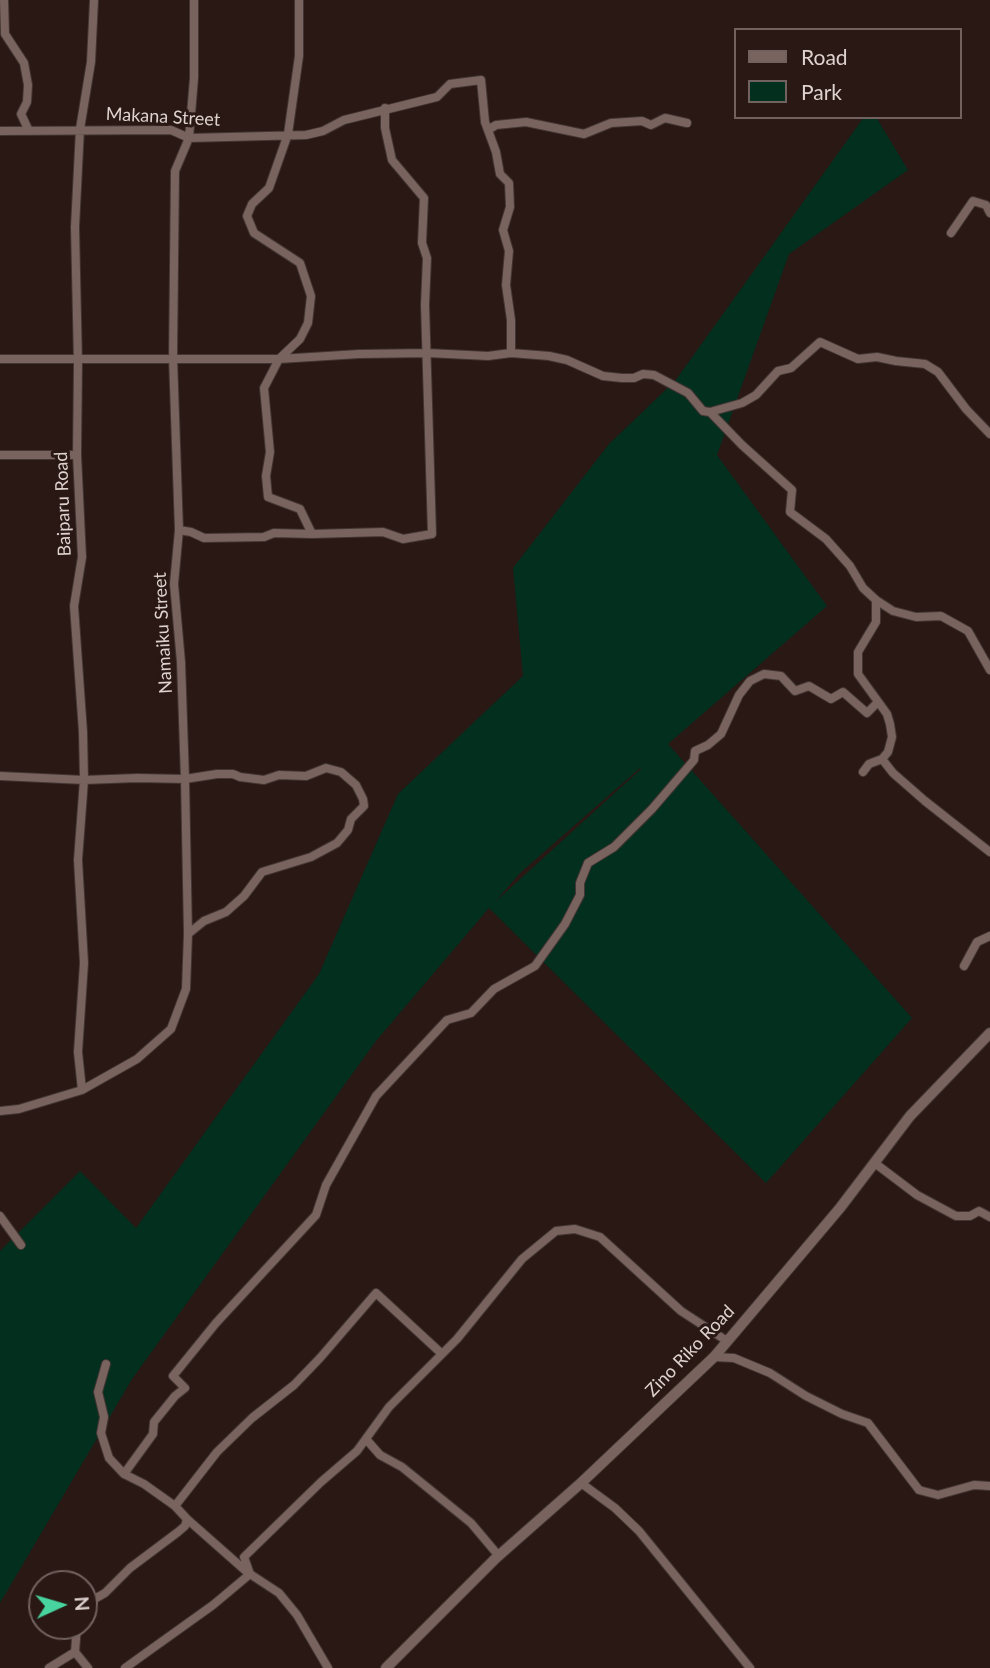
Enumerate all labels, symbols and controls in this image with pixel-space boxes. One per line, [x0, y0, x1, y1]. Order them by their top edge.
legend [734, 28, 962, 119]
text: Road [801, 44, 848, 69]
text: Park [801, 79, 842, 104]
street label: Makana Street [105, 103, 221, 131]
street label: Baiparu Road [50, 451, 76, 557]
street label: Namaiku Street [149, 572, 177, 694]
street label: Zino Riko Road [641, 1301, 739, 1401]
north arrow [28, 1570, 98, 1640]
text: N [70, 1596, 94, 1612]

